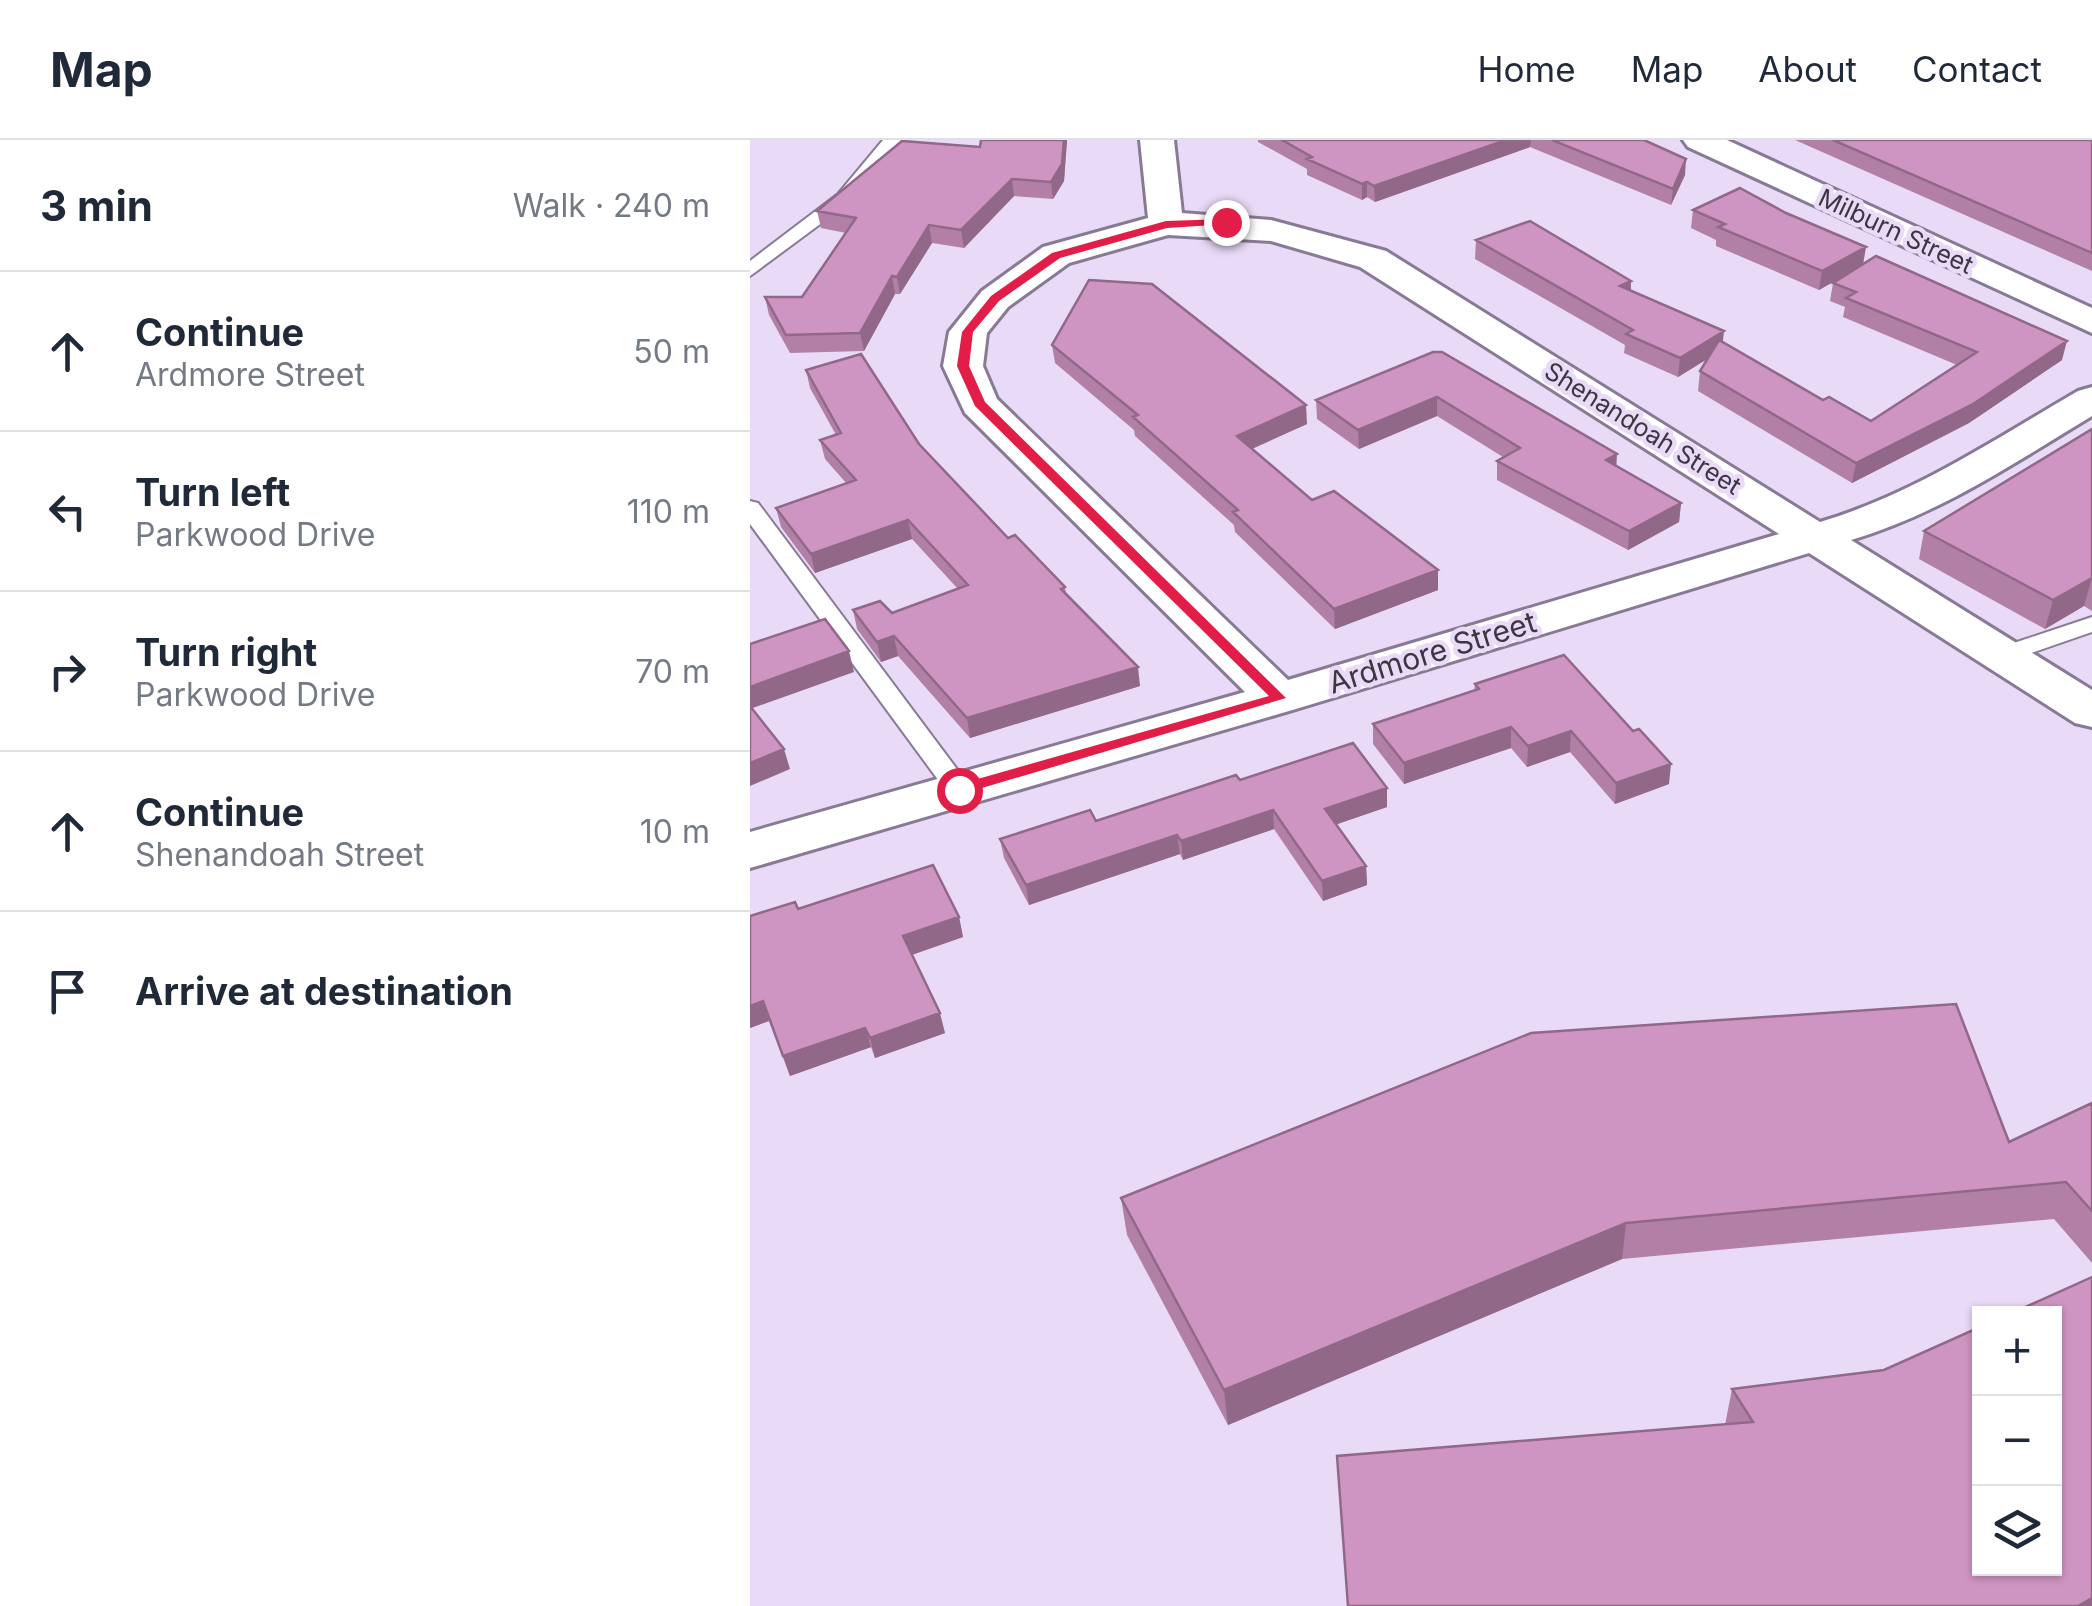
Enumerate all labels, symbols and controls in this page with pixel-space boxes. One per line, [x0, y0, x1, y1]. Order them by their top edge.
text: Map [50, 40, 153, 99]
text: Home [1478, 48, 1576, 90]
text: Map [1631, 48, 1703, 90]
text: About [1758, 48, 1857, 90]
text: Contact [1912, 48, 2042, 90]
text: 3 min [40, 180, 153, 231]
street label: Milburn Street [1814, 182, 1978, 280]
text: Walk · 240 m [513, 186, 710, 225]
route end [1204, 200, 1250, 246]
text: Continue [135, 309, 304, 355]
icon: ahead [40, 324, 95, 379]
text: 50 m [633, 332, 710, 371]
text: Ardmore Street [135, 355, 365, 394]
street label: Shenandoah Street [1539, 355, 1747, 501]
text: Turn left [135, 469, 290, 515]
icon: left [40, 484, 95, 539]
text: 110 m [627, 492, 710, 531]
text: Parkwood Drive [135, 515, 376, 554]
street label: Ardmore Street [1324, 603, 1540, 701]
text: Turn right [135, 629, 317, 675]
icon: right [40, 644, 95, 699]
text: 70 m [635, 652, 710, 691]
text: Parkwood Drive [135, 675, 376, 714]
route start [937, 768, 983, 814]
text: Continue [135, 789, 304, 835]
icon: ahead [40, 804, 95, 859]
text: 10 m [640, 812, 710, 851]
text: Shenandoah Street [135, 835, 424, 874]
icon: arrive [40, 964, 95, 1019]
text: Arrive at destination [135, 968, 513, 1014]
map controls [1972, 1306, 2062, 1576]
button: + [1972, 1306, 2062, 1396]
button: − [1972, 1396, 2062, 1486]
button: layers [1972, 1486, 2062, 1576]

